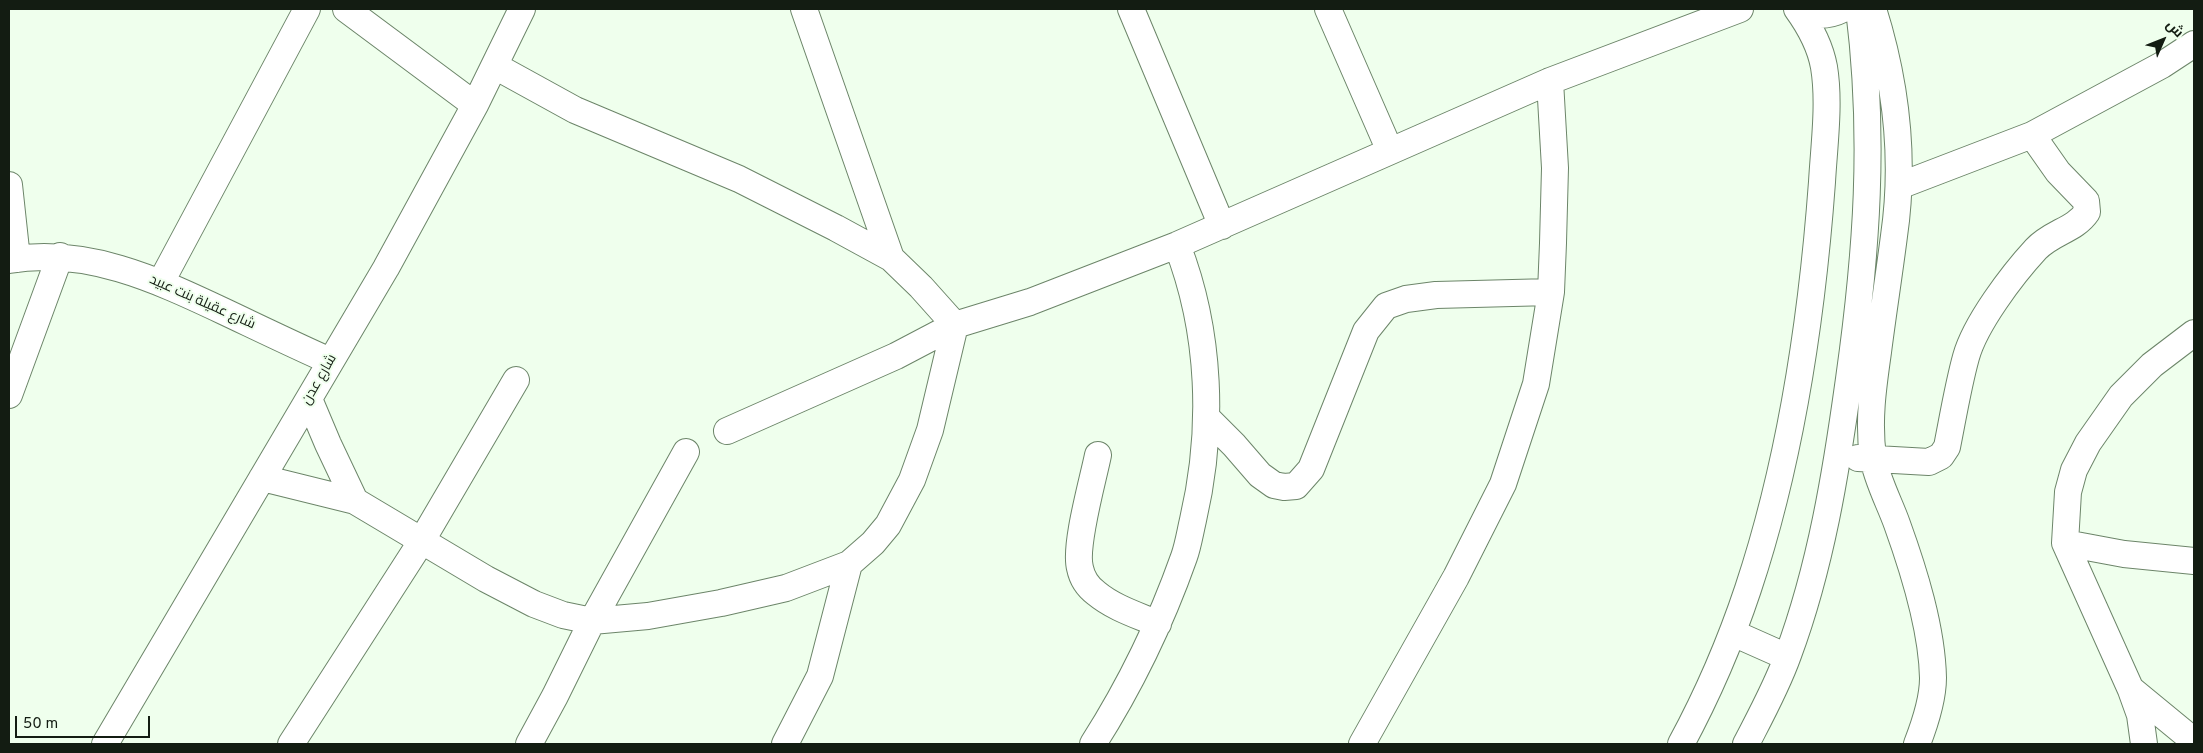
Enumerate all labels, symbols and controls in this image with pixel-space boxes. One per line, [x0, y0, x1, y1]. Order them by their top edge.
north arrow [2138, 15, 2188, 65]
text: ش [2162, 17, 2187, 42]
street label: شارع عقيلة بنت عبيد [146, 272, 258, 334]
street label: شارع عدن [299, 352, 341, 408]
scale bar [18, 706, 152, 738]
text: 50 m [23, 715, 58, 734]

